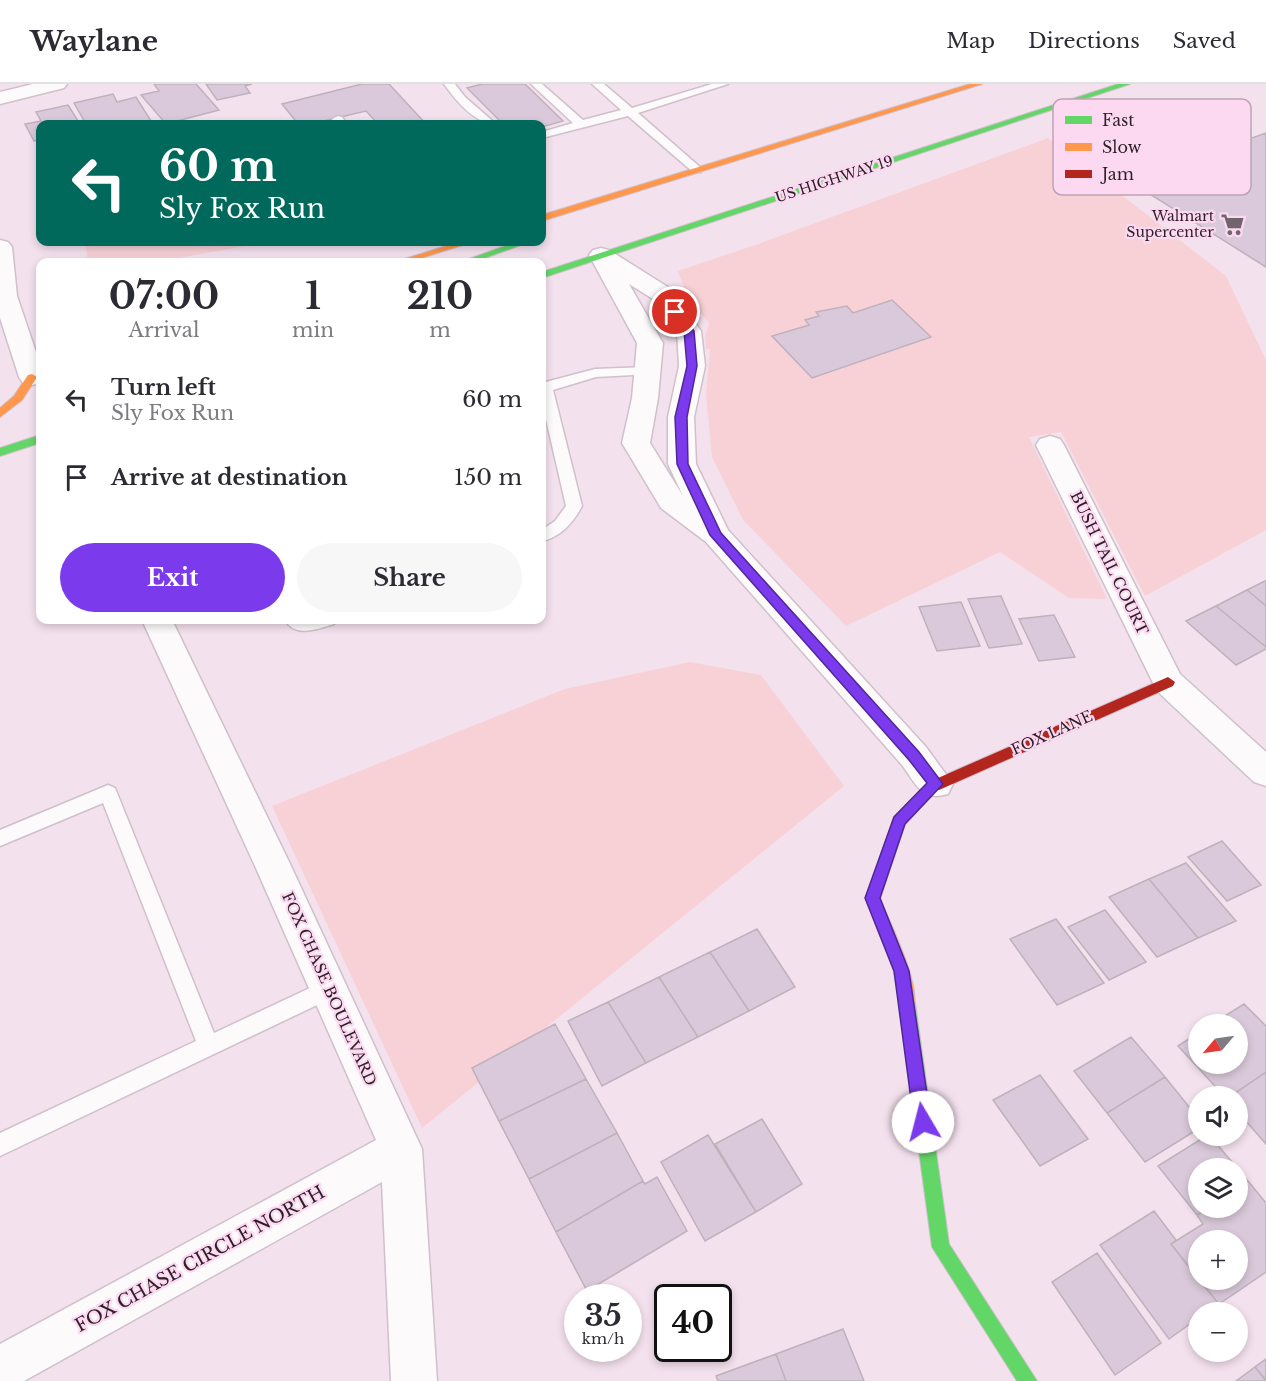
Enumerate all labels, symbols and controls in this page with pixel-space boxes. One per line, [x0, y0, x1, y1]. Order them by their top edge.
text: Waylane [30, 24, 158, 59]
text: Map [946, 28, 995, 54]
text: Directions [1028, 28, 1140, 54]
text: Saved [1173, 28, 1236, 54]
legend [1053, 99, 1251, 195]
text: Fast [1102, 110, 1134, 130]
text: Slow [1102, 137, 1142, 157]
text: 60 m [159, 140, 277, 192]
icon: left [60, 144, 138, 222]
street label: US HIGHWAY 19 [773, 151, 895, 207]
text: Jam [1100, 164, 1134, 184]
text: Sly Fox Run [159, 192, 325, 225]
place label: Walmart Supercenter [1126, 207, 1215, 241]
supermarket icon: Walmart Supercenter [1219, 211, 1245, 237]
text: 07:00 [109, 274, 219, 319]
text: 1 [305, 274, 321, 319]
text: 210 [407, 274, 473, 319]
pin [649, 286, 700, 337]
icon: arrive [658, 295, 691, 328]
text: Arrival [129, 318, 199, 342]
text: min [292, 318, 334, 342]
text: m [429, 318, 451, 342]
text: Turn left [111, 374, 216, 401]
icon: left [60, 383, 93, 416]
text: 60 m [462, 386, 522, 413]
text: Sly Fox Run [111, 401, 234, 425]
icon: arrive [60, 461, 93, 494]
text: Arrive at destination [111, 464, 348, 491]
text: 150 m [454, 464, 522, 491]
street label: BUSH TAIL COURT [1066, 488, 1153, 638]
button: Exit [60, 543, 285, 612]
button: Share [297, 543, 522, 612]
street label: FOX LANE [1008, 706, 1095, 759]
street label: FOX CHASE BOULEVARD [278, 889, 381, 1088]
north arrow [1188, 1014, 1248, 1074]
map controls [1188, 1014, 1248, 1362]
button: sound [1188, 1086, 1248, 1146]
position arrow [891, 1090, 955, 1154]
button: layers [1188, 1158, 1248, 1218]
street label: FOX CHASE CIRCLE NORTH [71, 1181, 329, 1337]
button: + [1188, 1230, 1248, 1290]
speed limit sign: 40 [654, 1284, 732, 1362]
text: 35 [585, 1297, 621, 1334]
button: − [1188, 1302, 1248, 1362]
text: km/h [582, 1329, 624, 1348]

